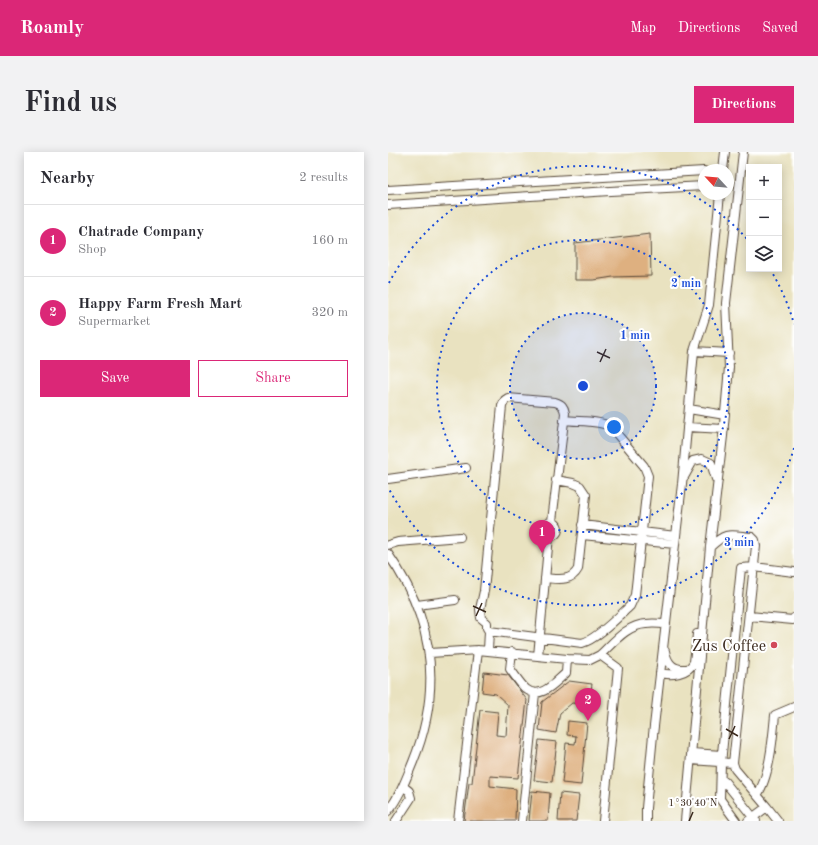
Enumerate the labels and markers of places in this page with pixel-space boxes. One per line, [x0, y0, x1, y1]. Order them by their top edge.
centre of rings [576, 379, 590, 393]
pin: 1 [529, 520, 555, 553]
place label: Zus Coffee [692, 639, 766, 655]
marker: Zus Coffee [769, 640, 779, 650]
pin: 2 [575, 688, 601, 721]

